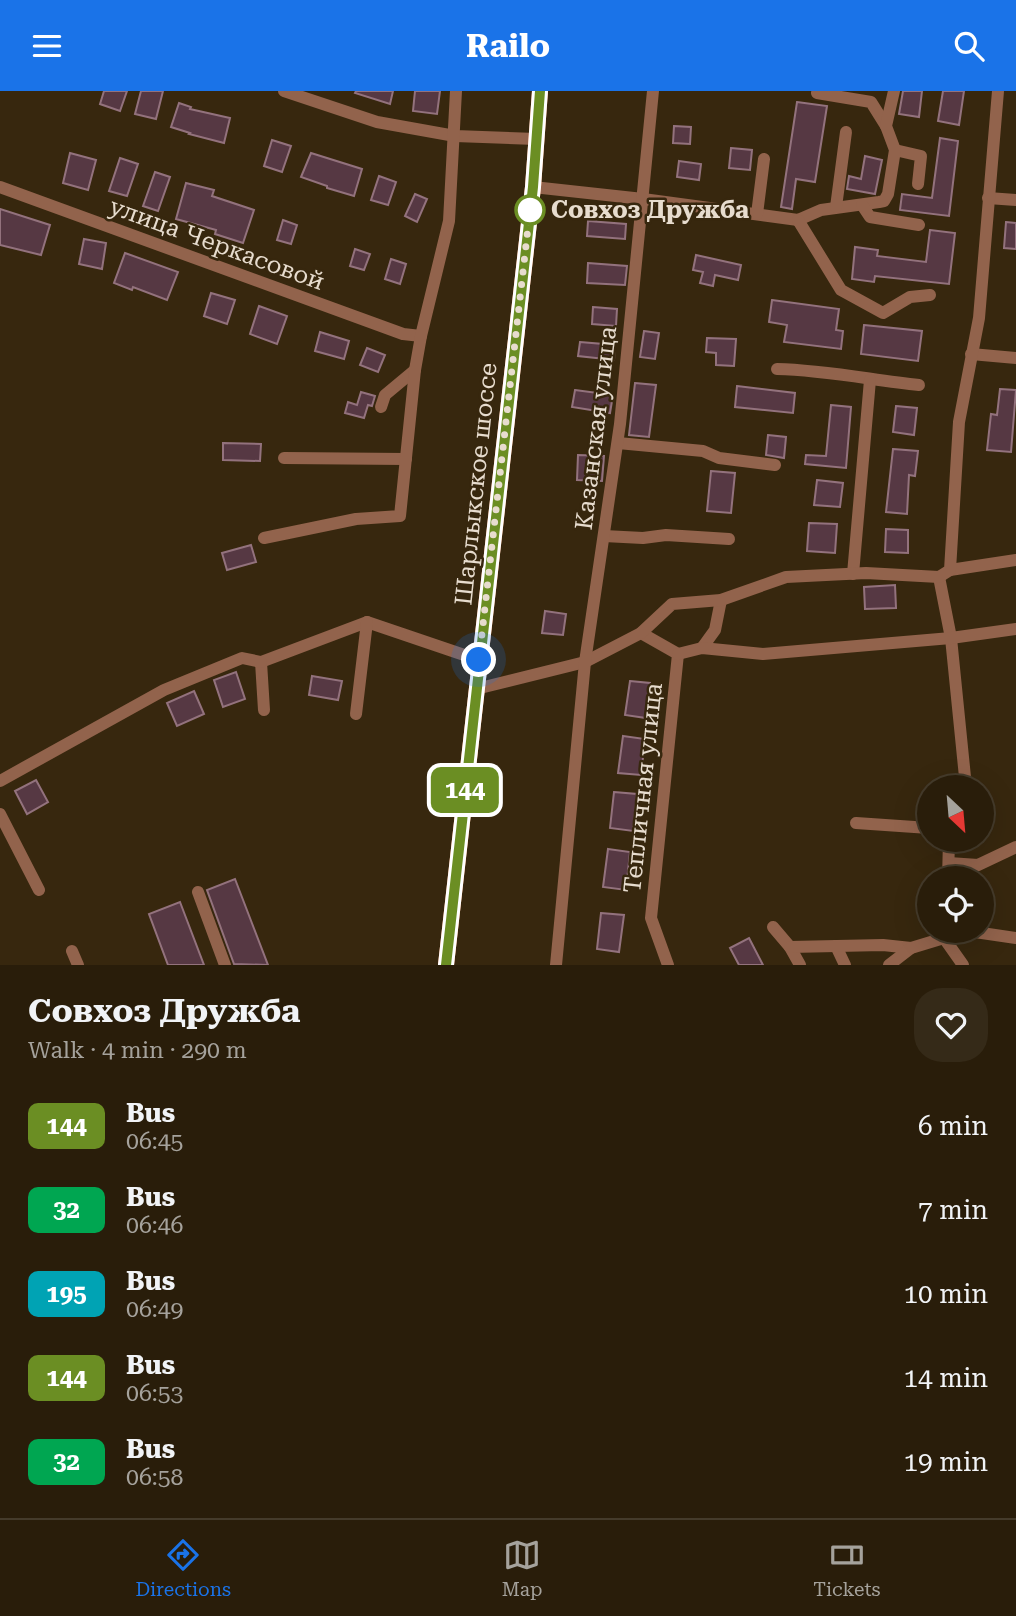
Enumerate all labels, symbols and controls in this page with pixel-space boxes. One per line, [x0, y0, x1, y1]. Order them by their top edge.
icon: menu [28, 27, 66, 65]
text: Railo [466, 27, 550, 65]
icon: search [950, 27, 988, 65]
street label: улица Черкасовой [106, 192, 328, 296]
marker: Совхоз Дружба [515, 195, 545, 225]
place label: Совхоз Дружба [551, 196, 749, 224]
street label: Казанская улица [570, 325, 622, 531]
street label: Шарлыкское шоссе [449, 361, 503, 607]
your location [461, 642, 496, 677]
street label: Тепличная улица [618, 682, 668, 894]
line badge: 144 [425, 767, 505, 813]
north arrow [917, 775, 994, 852]
map controls [917, 775, 994, 943]
text: 144 [445, 776, 485, 804]
button: locate [917, 866, 994, 943]
button: heart [914, 988, 988, 1062]
text: Совхоз Дружба [28, 991, 300, 1030]
text: Walk · 4 min · 290 m [28, 1037, 247, 1064]
text: Bus [126, 1098, 175, 1128]
text: 6 min [918, 1111, 988, 1141]
text: 144 [46, 1112, 87, 1140]
text: 06:45 [126, 1128, 183, 1155]
text: Bus [126, 1182, 175, 1212]
text: 7 min [918, 1195, 988, 1225]
text: 32 [53, 1196, 80, 1224]
text: 06:46 [126, 1212, 183, 1239]
text: Bus [126, 1266, 175, 1296]
text: 10 min [904, 1279, 988, 1309]
text: 195 [46, 1280, 87, 1308]
text: 06:49 [126, 1296, 183, 1323]
text: Bus [126, 1350, 175, 1380]
text: 14 min [904, 1363, 988, 1393]
text: 144 [46, 1364, 87, 1392]
text: 06:53 [126, 1380, 183, 1407]
text: Bus [126, 1434, 175, 1464]
text: 19 min [904, 1447, 988, 1477]
text: 32 [53, 1448, 80, 1476]
text: 06:58 [126, 1464, 183, 1491]
tab: Directions [135, 1536, 231, 1601]
tab: Map [502, 1536, 542, 1601]
tab: Tickets [813, 1536, 881, 1601]

